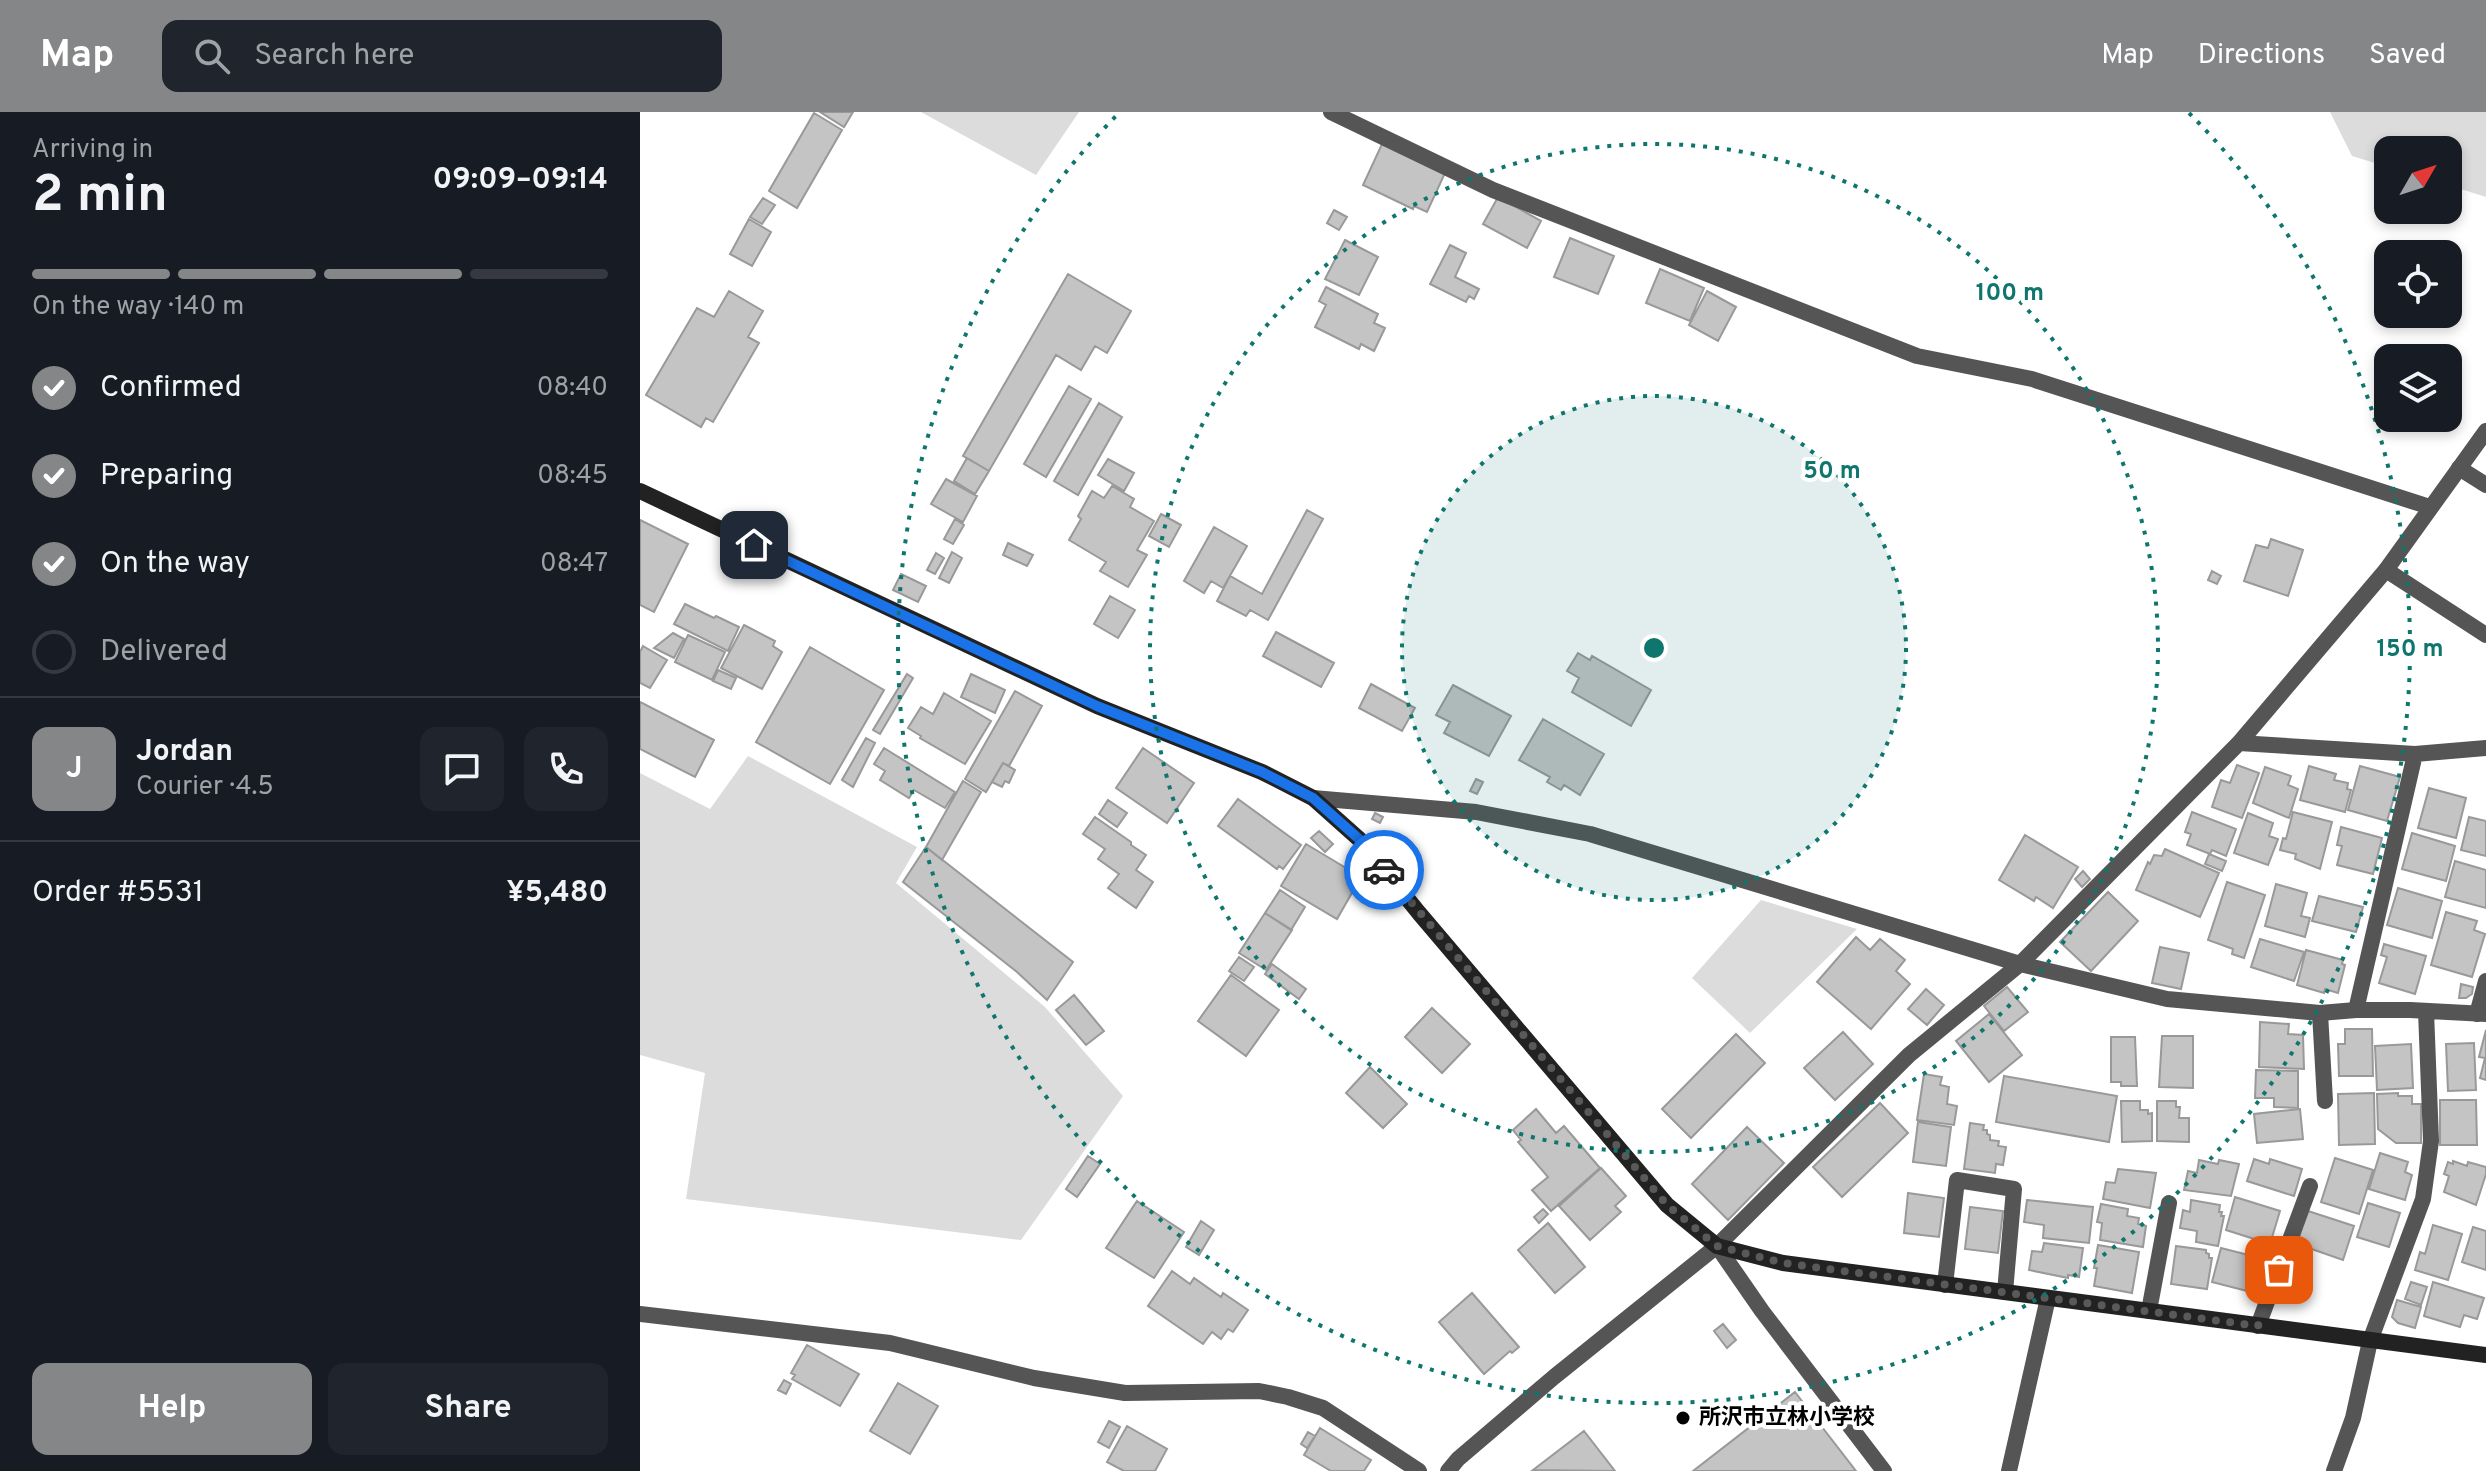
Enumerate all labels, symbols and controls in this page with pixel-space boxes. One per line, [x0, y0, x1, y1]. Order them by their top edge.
search box [162, 20, 722, 92]
text: Map [40, 32, 114, 81]
icon: search [190, 34, 234, 78]
text: Search here [254, 38, 414, 75]
text: Map [2101, 38, 2154, 74]
text: Directions [2198, 38, 2325, 74]
text: Saved [2369, 38, 2446, 74]
text: Arriving in [32, 134, 153, 167]
north arrow [2374, 136, 2462, 224]
map controls [2374, 136, 2462, 432]
text: 09:09–09:14 [433, 162, 608, 199]
text: 2 min [32, 164, 168, 230]
button: locate [2374, 240, 2462, 328]
text: 100 m [1976, 279, 2044, 309]
text: On the way · 140 m [32, 291, 244, 324]
button: layers [2374, 344, 2462, 432]
icon: check [32, 366, 76, 410]
text: Confirmed [100, 370, 242, 407]
text: 08:40 [537, 372, 608, 405]
icon: check [32, 454, 76, 498]
text: 50 m [1803, 457, 1861, 487]
text: Preparing [100, 458, 233, 495]
text: 08:45 [537, 460, 608, 493]
pin [720, 511, 788, 579]
icon: home [732, 523, 776, 567]
icon: check [32, 542, 76, 586]
text: On the way [100, 546, 250, 583]
text: 08:47 [540, 548, 608, 581]
text: Delivered [100, 634, 228, 671]
centre of rings [1640, 634, 1668, 662]
text: 150 m [2376, 635, 2444, 665]
button: chat [420, 727, 504, 811]
button: phone [524, 727, 608, 811]
text: Jordan [136, 734, 233, 771]
text: J [66, 751, 82, 788]
text: Courier · 4.5 [136, 771, 274, 804]
courier [1344, 830, 1424, 910]
icon: car [1362, 848, 1406, 892]
text: Order #5531 [32, 875, 204, 912]
text: ¥5,480 [507, 875, 608, 912]
pin [2245, 1236, 2313, 1304]
icon: bag [2257, 1248, 2301, 1292]
button: Help [32, 1363, 312, 1455]
button: Share [328, 1363, 608, 1455]
place label: 所沢市立林小学校 [1699, 1405, 1875, 1432]
marker: 所沢市立林小学校 [1674, 1409, 1692, 1427]

